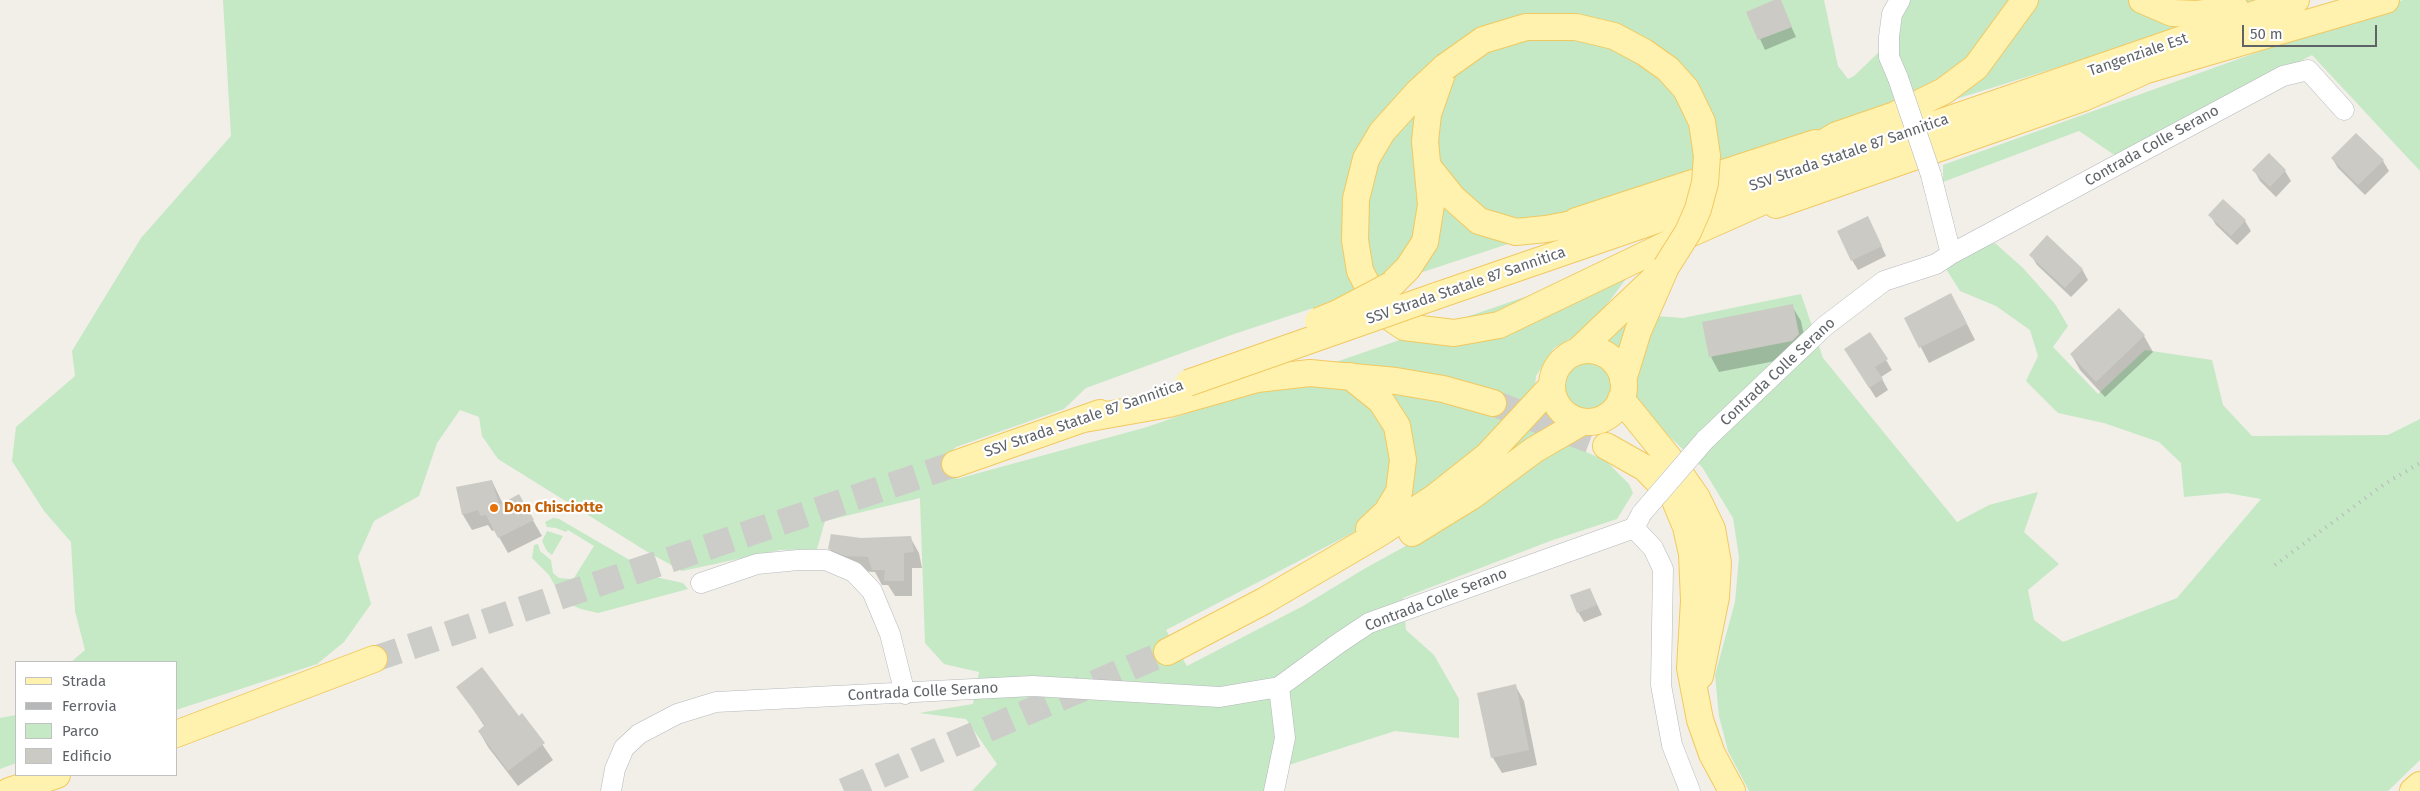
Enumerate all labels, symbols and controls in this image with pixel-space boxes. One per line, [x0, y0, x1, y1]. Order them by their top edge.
scale bar [2245, 15, 2380, 47]
text: 50 m [2250, 25, 2283, 43]
street label: Tangenziale Est [2086, 30, 2190, 80]
street label: Contrada Colle Serano [2082, 102, 2222, 190]
street label: SSV Strada Statale 87 Sannitica [1747, 110, 1951, 196]
street label: SSV Strada Statale 87 Sannitica [1364, 243, 1568, 329]
street label: Contrada Colle Serano [1717, 314, 1839, 430]
street label: SSV Strada Statale 87 Sannitica [982, 376, 1186, 462]
place label: Don Chisciotte [504, 499, 603, 517]
marker: Don Chisciotte [488, 502, 500, 514]
street label: Contrada Colle Serano [1362, 565, 1510, 635]
legend [15, 661, 178, 776]
text: Strada [62, 672, 106, 690]
street label: Contrada Colle Serano [847, 679, 999, 705]
text: Ferrovia [62, 697, 117, 715]
text: Parco [62, 722, 99, 740]
text: Edificio [62, 747, 112, 765]

